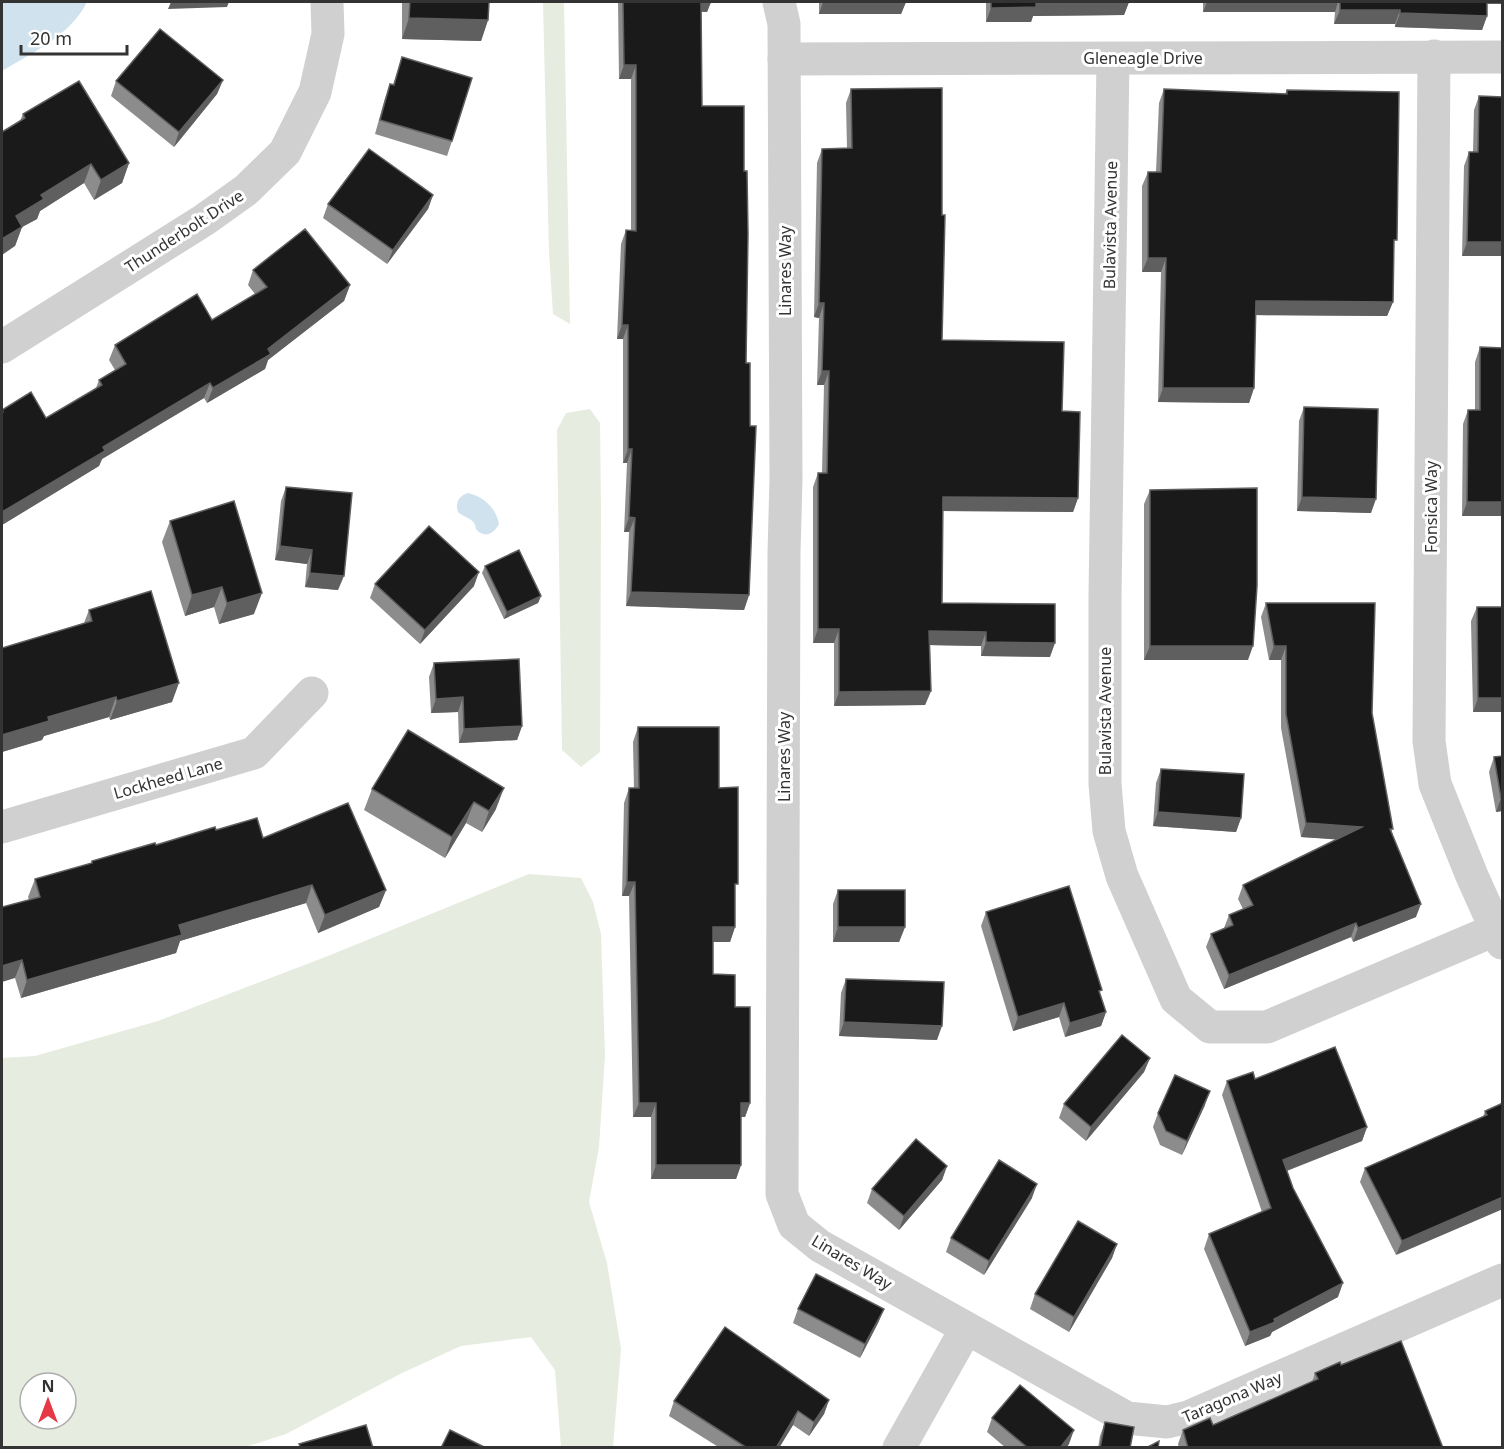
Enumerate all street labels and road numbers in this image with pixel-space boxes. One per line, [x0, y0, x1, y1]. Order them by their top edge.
street label: Gleneagle Drive [1083, 47, 1203, 69]
street label: Bulavista Avenue [1098, 161, 1122, 289]
street label: Thunderbolt Drive [120, 184, 248, 278]
street label: Linares Way [774, 225, 796, 316]
street label: Fonsica Way [1420, 460, 1442, 553]
street label: Bulavista Avenue [1094, 647, 1116, 775]
street label: Linares Way [773, 711, 795, 802]
street label: Lockheed Lane [111, 752, 225, 804]
street label: Linares Way [808, 1229, 897, 1295]
street label: Taragona Way [1179, 1366, 1286, 1428]

